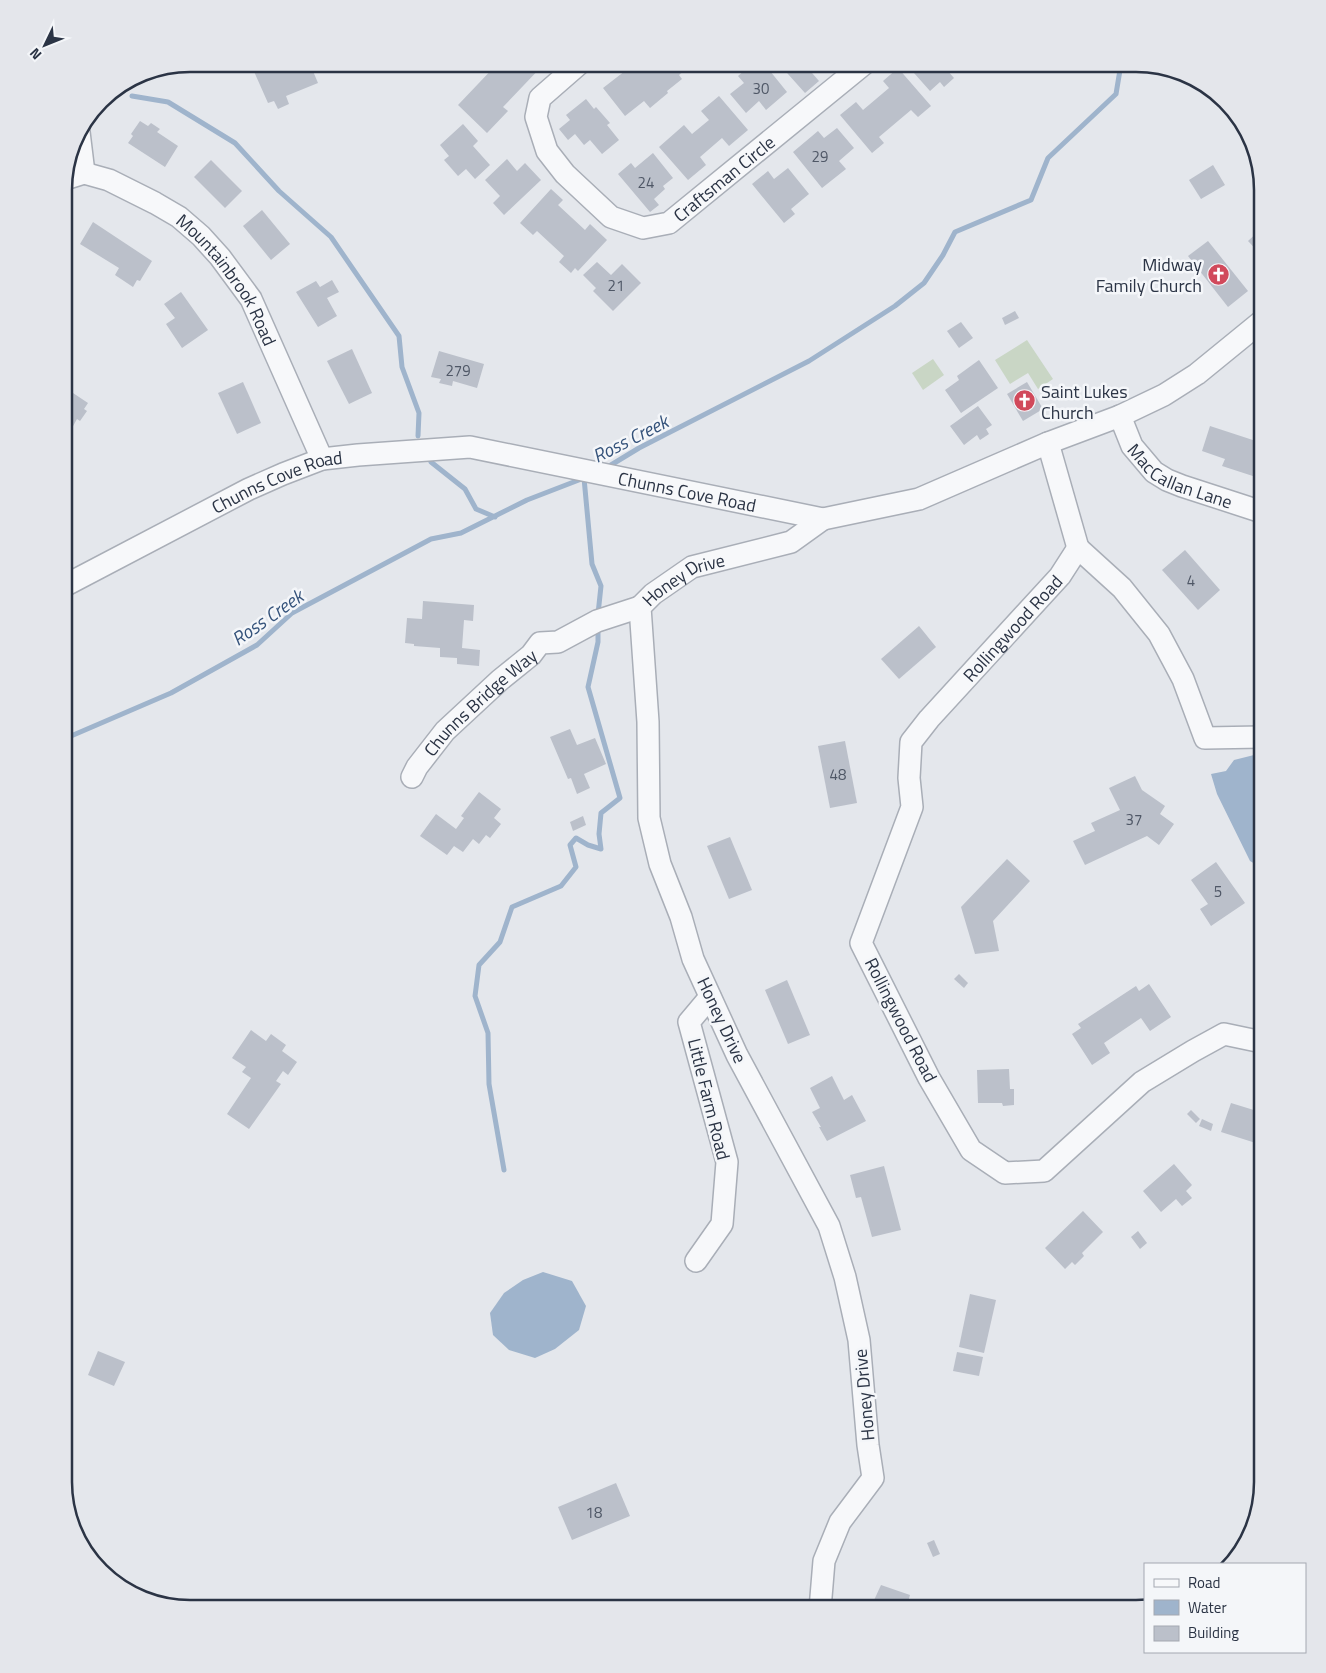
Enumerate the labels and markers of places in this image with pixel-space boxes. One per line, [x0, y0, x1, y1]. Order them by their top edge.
place label: Midway Family Church [1096, 251, 1202, 299]
church icon: Midway Family Church [1206, 262, 1230, 286]
place label: Saint Lukes Church [1041, 378, 1128, 426]
church icon: Saint Lukes Church [1013, 389, 1037, 413]

